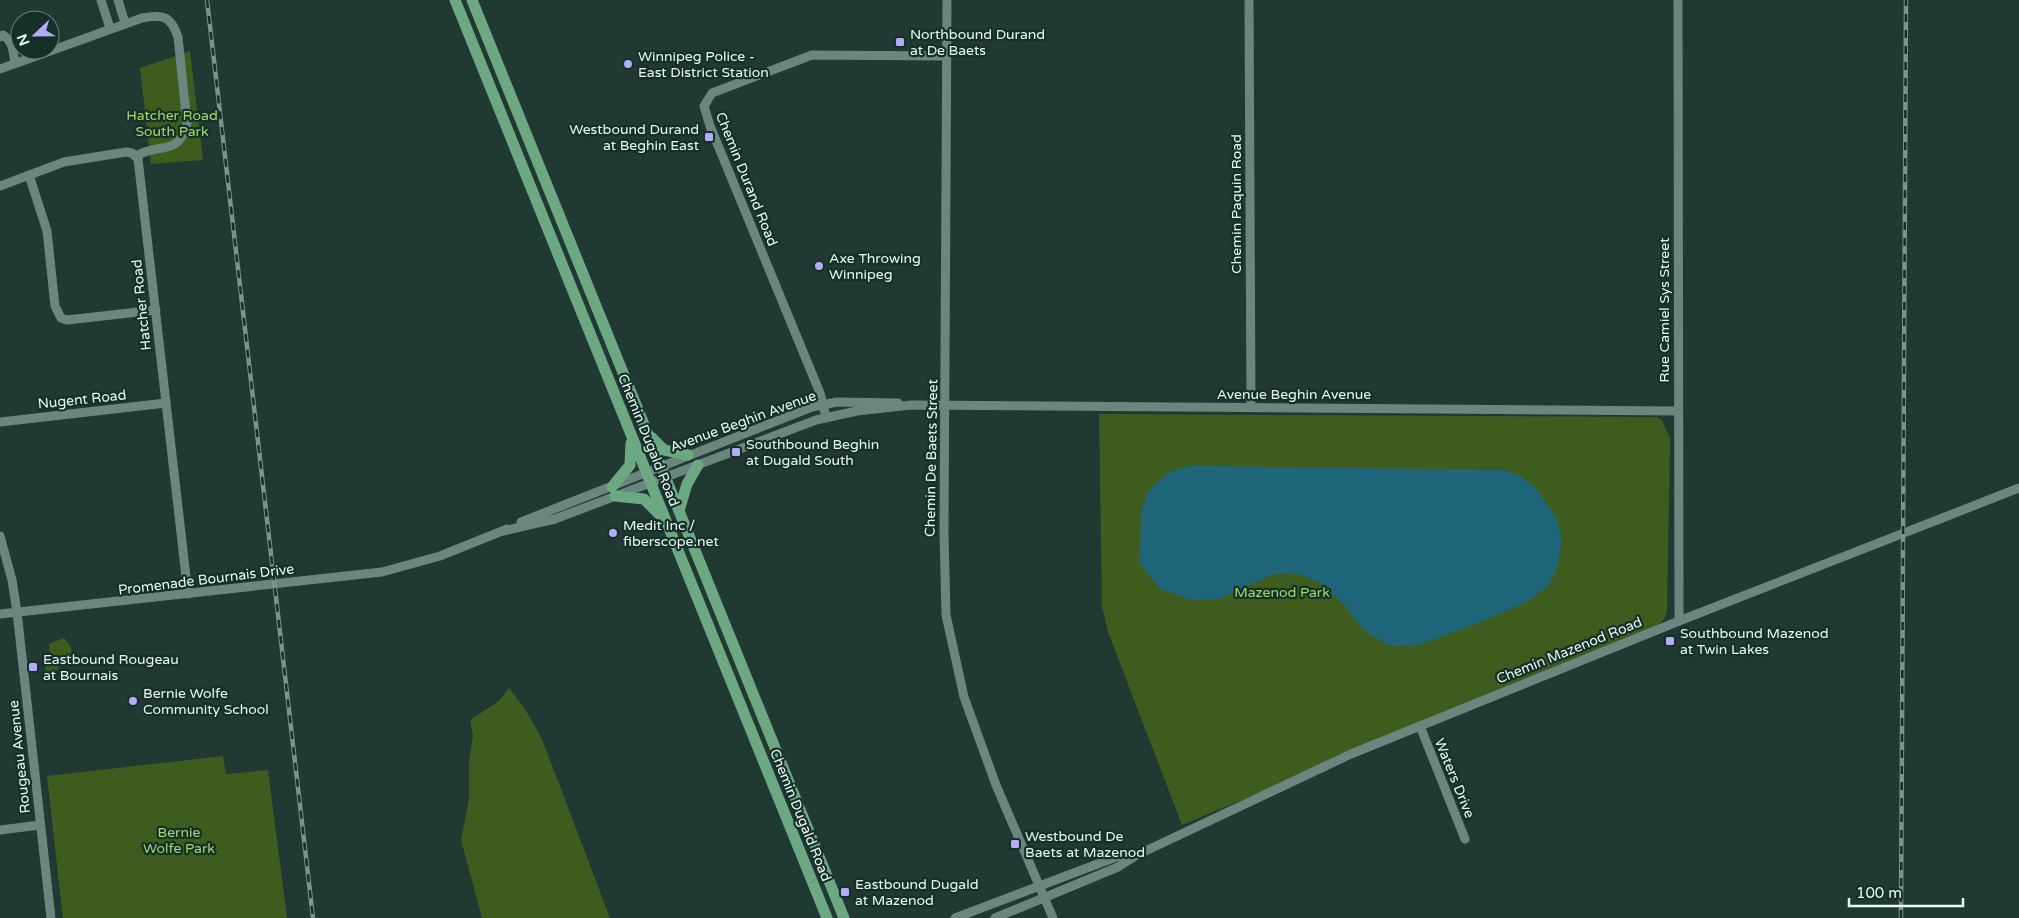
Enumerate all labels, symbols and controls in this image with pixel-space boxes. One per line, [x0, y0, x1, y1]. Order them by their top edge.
north arrow [10, 10, 60, 60]
place label: Northbound Durand at De Baets [910, 26, 1045, 59]
text: N [13, 31, 33, 48]
marker: Northbound Durand at De Baets [894, 36, 906, 48]
place label: Winnipeg Police - East District Station [638, 48, 769, 81]
marker: Winnipeg Police - East District Station [622, 58, 634, 70]
park label: Hatcher Road South Park [126, 107, 218, 140]
street label: Chemin Durand Road [712, 110, 781, 249]
place label: Westbound Durand at Beghin East [569, 121, 700, 154]
marker: Westbound Durand at Beghin East [703, 131, 715, 143]
street label: Chemin Paquin Road [1228, 134, 1245, 274]
street label: Rue Camiel Sys Street [1656, 237, 1673, 383]
place label: Axe Throwing Winnipeg [829, 250, 921, 283]
street label: Hatcher Road [128, 258, 155, 351]
marker: Axe Throwing Winnipeg [813, 260, 825, 272]
street label: Chemin Dugald Road [614, 371, 683, 509]
street label: Chemin De Baets Street [922, 378, 941, 537]
street label: Nugent Road [37, 386, 127, 413]
street label: Avenue Beghin Avenue [1217, 386, 1371, 403]
street label: Avenue Beghin Avenue [668, 387, 819, 456]
place label: Southbound Beghin at Dugald South [746, 436, 879, 469]
marker: Southbound Beghin at Dugald South [730, 446, 742, 458]
place label: Medit Inc / fiberscope.net [623, 517, 720, 550]
marker: Medit Inc / fiberscope.net [607, 527, 619, 539]
street label: Promenade Bournais Drive [117, 560, 295, 599]
park label: Mazenod Park [1234, 584, 1330, 601]
street label: Chemin Mazenod Road [1494, 613, 1645, 688]
place label: Southbound Mazenod at Twin Lakes [1680, 625, 1829, 658]
marker: Southbound Mazenod at Twin Lakes [1664, 635, 1676, 647]
place label: Eastbound Rougeau at Bournais [43, 651, 179, 684]
marker: Eastbound Rougeau at Bournais [27, 661, 39, 673]
place label: Bernie Wolfe Community School [143, 685, 269, 718]
marker: Bernie Wolfe Community School [127, 695, 139, 707]
street label: Rougeau Avenue [5, 699, 34, 814]
street label: Waters Drive [1431, 736, 1478, 821]
street label: Chemin Dugald Road [766, 746, 835, 884]
park label: Bernie Wolfe Park [143, 824, 215, 857]
place label: Westbound De Baets at Mazenod [1025, 828, 1145, 861]
marker: Westbound De Baets at Mazenod [1009, 838, 1021, 850]
place label: Eastbound Dugald at Mazenod [855, 876, 979, 909]
scale bar [1849, 876, 1963, 908]
text: 100 m [1856, 884, 1902, 902]
marker: Eastbound Dugald at Mazenod [839, 886, 851, 898]

